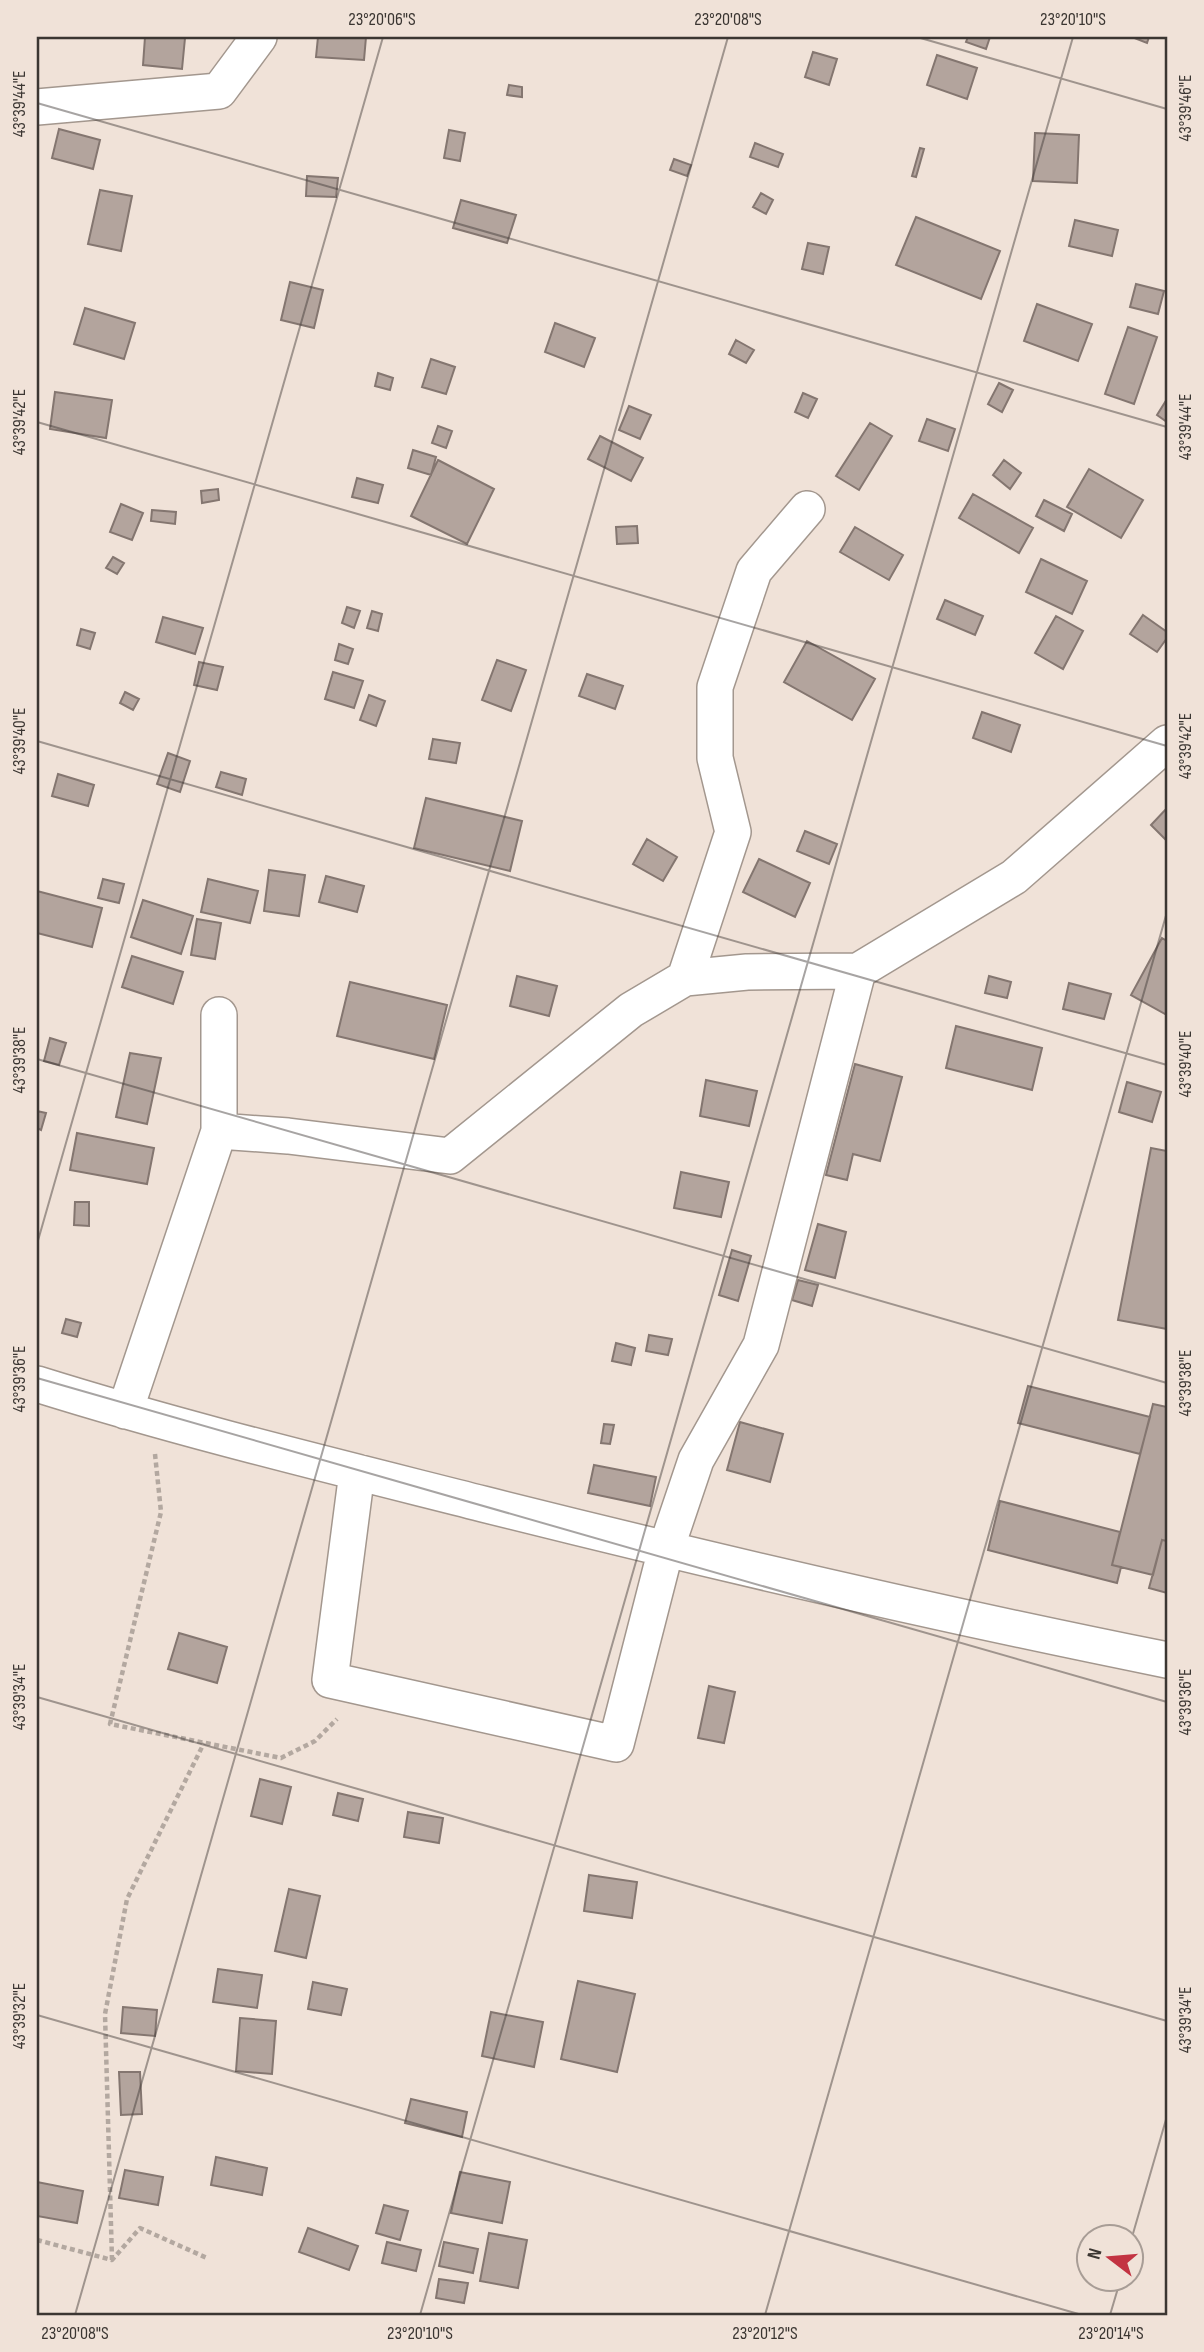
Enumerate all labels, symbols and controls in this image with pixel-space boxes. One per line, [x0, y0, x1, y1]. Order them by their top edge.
text: 23°20'06"S [348, 9, 416, 30]
text: 23°20'08"S [694, 9, 762, 30]
text: 23°20'10"S [1040, 9, 1106, 30]
text: 43°39'44"E [9, 71, 30, 137]
text: 43°39'46"E [1175, 75, 1196, 141]
text: 43°39'42"E [9, 389, 30, 455]
text: 43°39'44"E [1175, 394, 1196, 460]
text: 43°39'40"E [9, 707, 30, 775]
text: 43°39'42"E [1175, 713, 1196, 779]
text: 43°39'38"E [9, 1027, 30, 1093]
text: 43°39'40"E [1175, 1030, 1196, 1098]
text: 43°39'36"E [9, 1346, 30, 1412]
text: 43°39'38"E [1175, 1350, 1196, 1416]
text: 43°39'34"E [9, 1664, 30, 1730]
text: 43°39'36"E [1175, 1669, 1196, 1735]
text: 43°39'32"E [9, 1983, 30, 2049]
text: 43°39'34"E [1175, 1987, 1196, 2053]
north arrow [1074, 2222, 1144, 2292]
text: N [1083, 2246, 1108, 2262]
text: 23°20'08"S [41, 2323, 109, 2344]
text: 23°20'10"S [387, 2323, 453, 2344]
text: 23°20'12"S [732, 2323, 798, 2344]
text: 23°20'14"S [1078, 2323, 1144, 2344]

